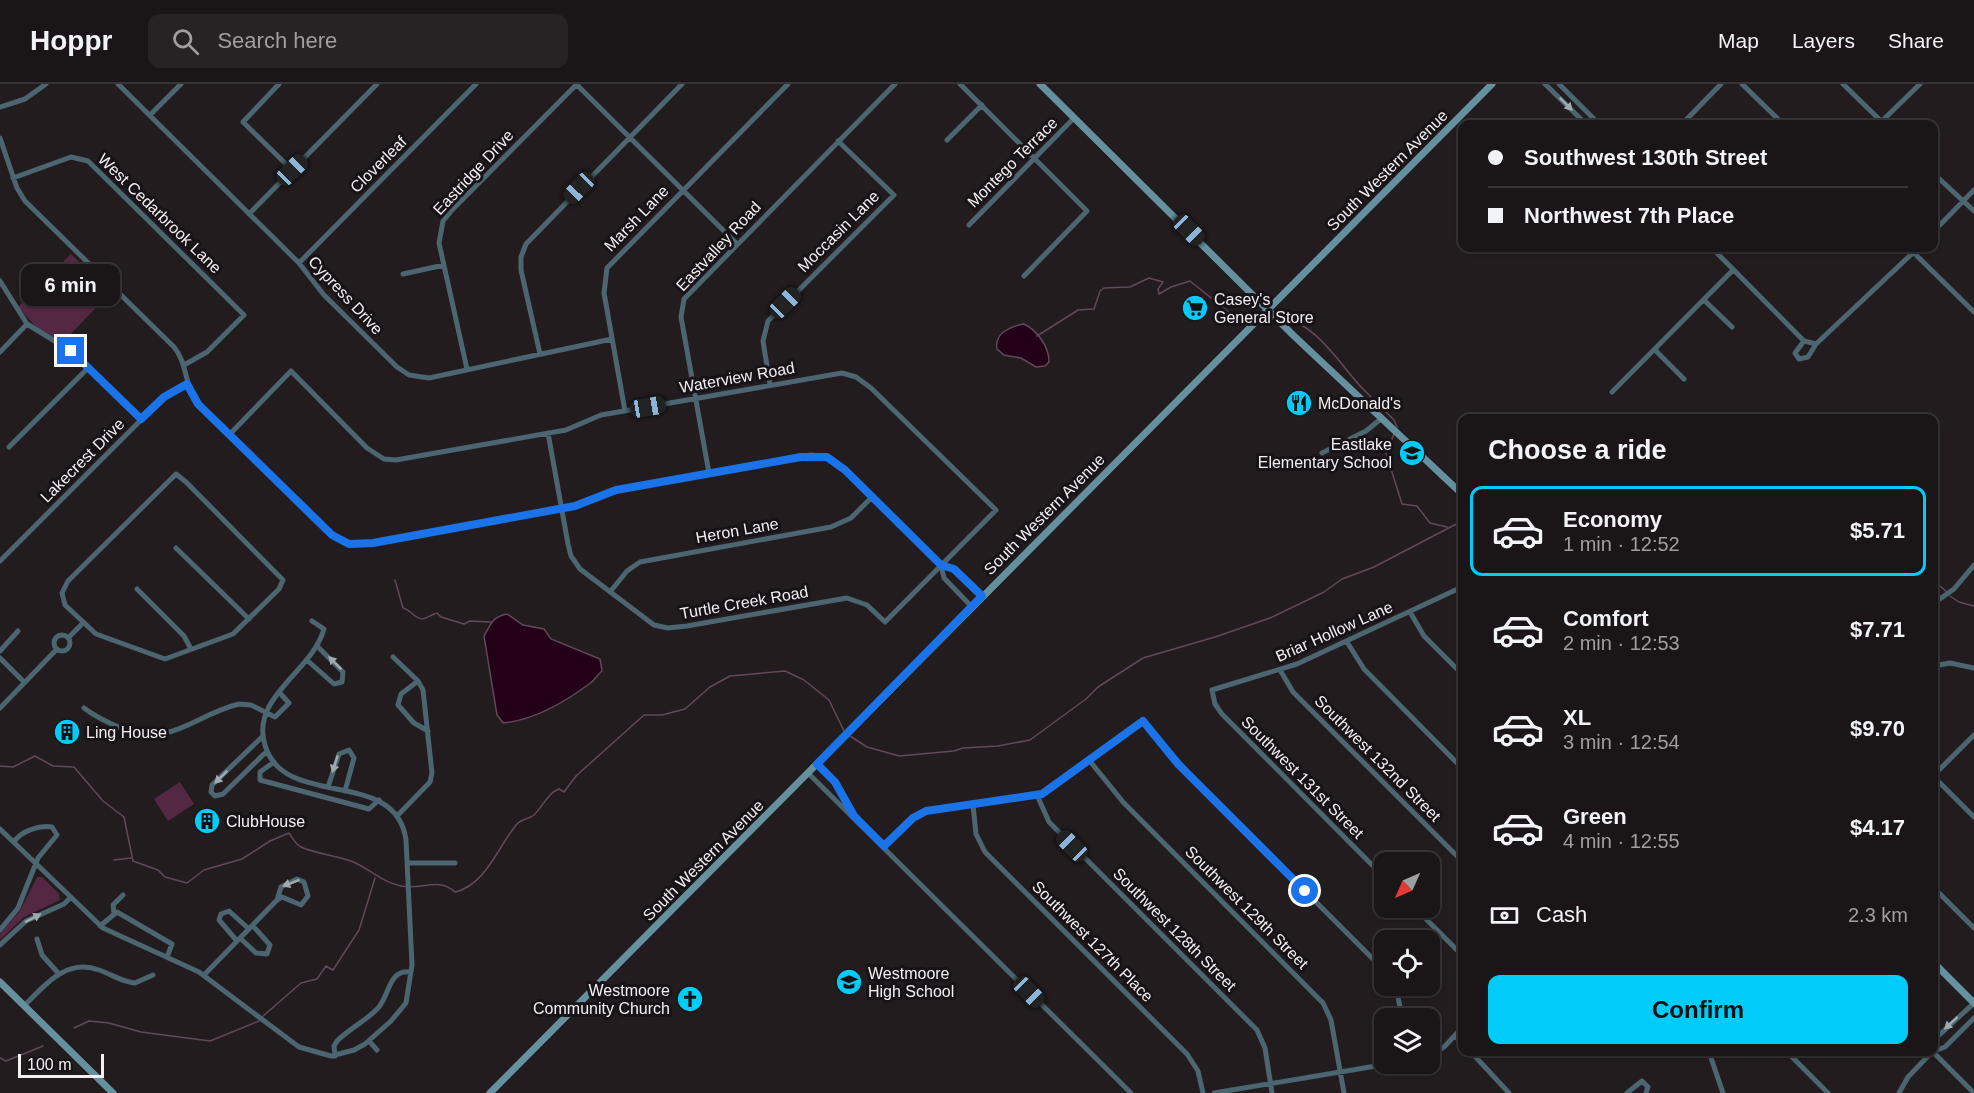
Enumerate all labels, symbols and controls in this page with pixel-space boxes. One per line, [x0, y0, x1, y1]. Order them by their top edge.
search box [148, 14, 568, 68]
text: Hoppr [30, 25, 112, 56]
icon: search [169, 25, 202, 58]
text: Search here [217, 28, 337, 53]
text: Map [1718, 29, 1759, 52]
text: Layers [1792, 29, 1855, 52]
text: Share [1888, 29, 1944, 52]
one-way arrow [1558, 97, 1572, 111]
street label: South Western Avenue [1324, 107, 1451, 234]
street label: Montego Terrace [964, 114, 1061, 211]
street label: Eastridge Drive [430, 126, 517, 218]
street label: Cloverleaf [347, 132, 410, 196]
text: Southwest 130th Street [1524, 145, 1767, 170]
street label: West Cedarbrook Lane [95, 150, 225, 277]
car [273, 151, 311, 189]
car [560, 169, 598, 207]
street label: Marsh Lane [601, 182, 672, 255]
street label: Moccasin Lane [794, 187, 882, 275]
street label: Eastvalley Road [673, 198, 764, 294]
text: Northwest 7th Place [1524, 203, 1734, 228]
car [1170, 211, 1208, 249]
street label: Cypress Drive [305, 253, 386, 338]
callout: 6 min [22, 264, 121, 306]
text: 6 min [44, 274, 97, 296]
car [766, 284, 804, 322]
place label: Casey's General Store [1214, 291, 1314, 326]
supermarket icon: Casey's General Store [1180, 293, 1210, 323]
route end [57, 337, 84, 364]
street label: Waterview Road [678, 359, 796, 396]
restaurant icon: McDonald's [1284, 388, 1314, 418]
car [629, 395, 667, 419]
place label: McDonald's [1318, 395, 1401, 412]
street label: Lakecrest Drive [37, 415, 128, 506]
text: Choose a ride [1488, 435, 1667, 465]
place label: Eastlake Elementary School [1258, 436, 1392, 471]
school or university icon: Eastlake Elementary School [1397, 438, 1427, 468]
street label: South Western Avenue [981, 451, 1108, 578]
icon: car [1491, 504, 1545, 558]
text: Economy [1563, 507, 1662, 532]
street label: Heron Lane [694, 515, 780, 546]
text: $5.71 [1850, 518, 1905, 543]
text: 1 min · 12:52 [1563, 533, 1680, 555]
street label: Turtle Creek Road [679, 583, 810, 622]
street label: Briar Hollow Lane [1273, 598, 1395, 665]
icon: car [1491, 603, 1545, 657]
text: Comfort [1563, 606, 1649, 631]
text: $7.71 [1850, 617, 1905, 642]
text: 2 min · 12:53 [1563, 632, 1680, 654]
one-way arrow [328, 657, 342, 671]
street label: Southwest 132nd Street [1311, 692, 1444, 825]
icon: car [1491, 702, 1545, 756]
text: XL [1563, 705, 1591, 730]
street label: Southwest 131st Street [1238, 713, 1368, 842]
text: $9.70 [1850, 716, 1905, 741]
building icon: Ling House [52, 717, 82, 747]
place label: Ling House [86, 724, 167, 741]
text: 3 min · 12:54 [1563, 731, 1680, 753]
one-way arrow [330, 755, 340, 773]
one-way arrow [214, 769, 228, 783]
street label: South Western Avenue [640, 797, 767, 924]
icon: car [1491, 801, 1545, 855]
text: Green [1563, 804, 1627, 829]
building icon: ClubHouse [192, 806, 222, 836]
place label: ClubHouse [226, 813, 305, 830]
text: $4.17 [1850, 815, 1905, 840]
car [1053, 827, 1091, 865]
text: 4 min · 12:55 [1563, 830, 1680, 852]
street label: Southwest 129th Street [1182, 843, 1312, 973]
north arrow [1374, 852, 1440, 918]
map controls [1374, 852, 1440, 1074]
street label: Southwest 128th Street [1110, 865, 1240, 995]
street label: Southwest 127th Place [1029, 877, 1157, 1005]
route start [1291, 877, 1318, 904]
one-way arrow [282, 879, 300, 889]
icon: cash [1488, 899, 1521, 932]
text: Cash [1536, 902, 1587, 927]
text: 2.3 km [1848, 904, 1908, 926]
one-way arrow [24, 914, 41, 923]
button: locate [1374, 930, 1440, 996]
place label: Westmoore High School [868, 965, 954, 1000]
school or university icon: Westmoore High School [834, 967, 864, 997]
car [1010, 973, 1048, 1011]
button: Confirm [1488, 975, 1908, 1044]
place label: Westmoore Community Church [533, 982, 670, 1017]
church icon: Westmoore Community Church [675, 984, 705, 1014]
button: layers [1374, 1008, 1440, 1074]
one-way arrow [1944, 1016, 1959, 1030]
scale bar [18, 1051, 104, 1078]
text: 100 m [27, 1056, 71, 1073]

